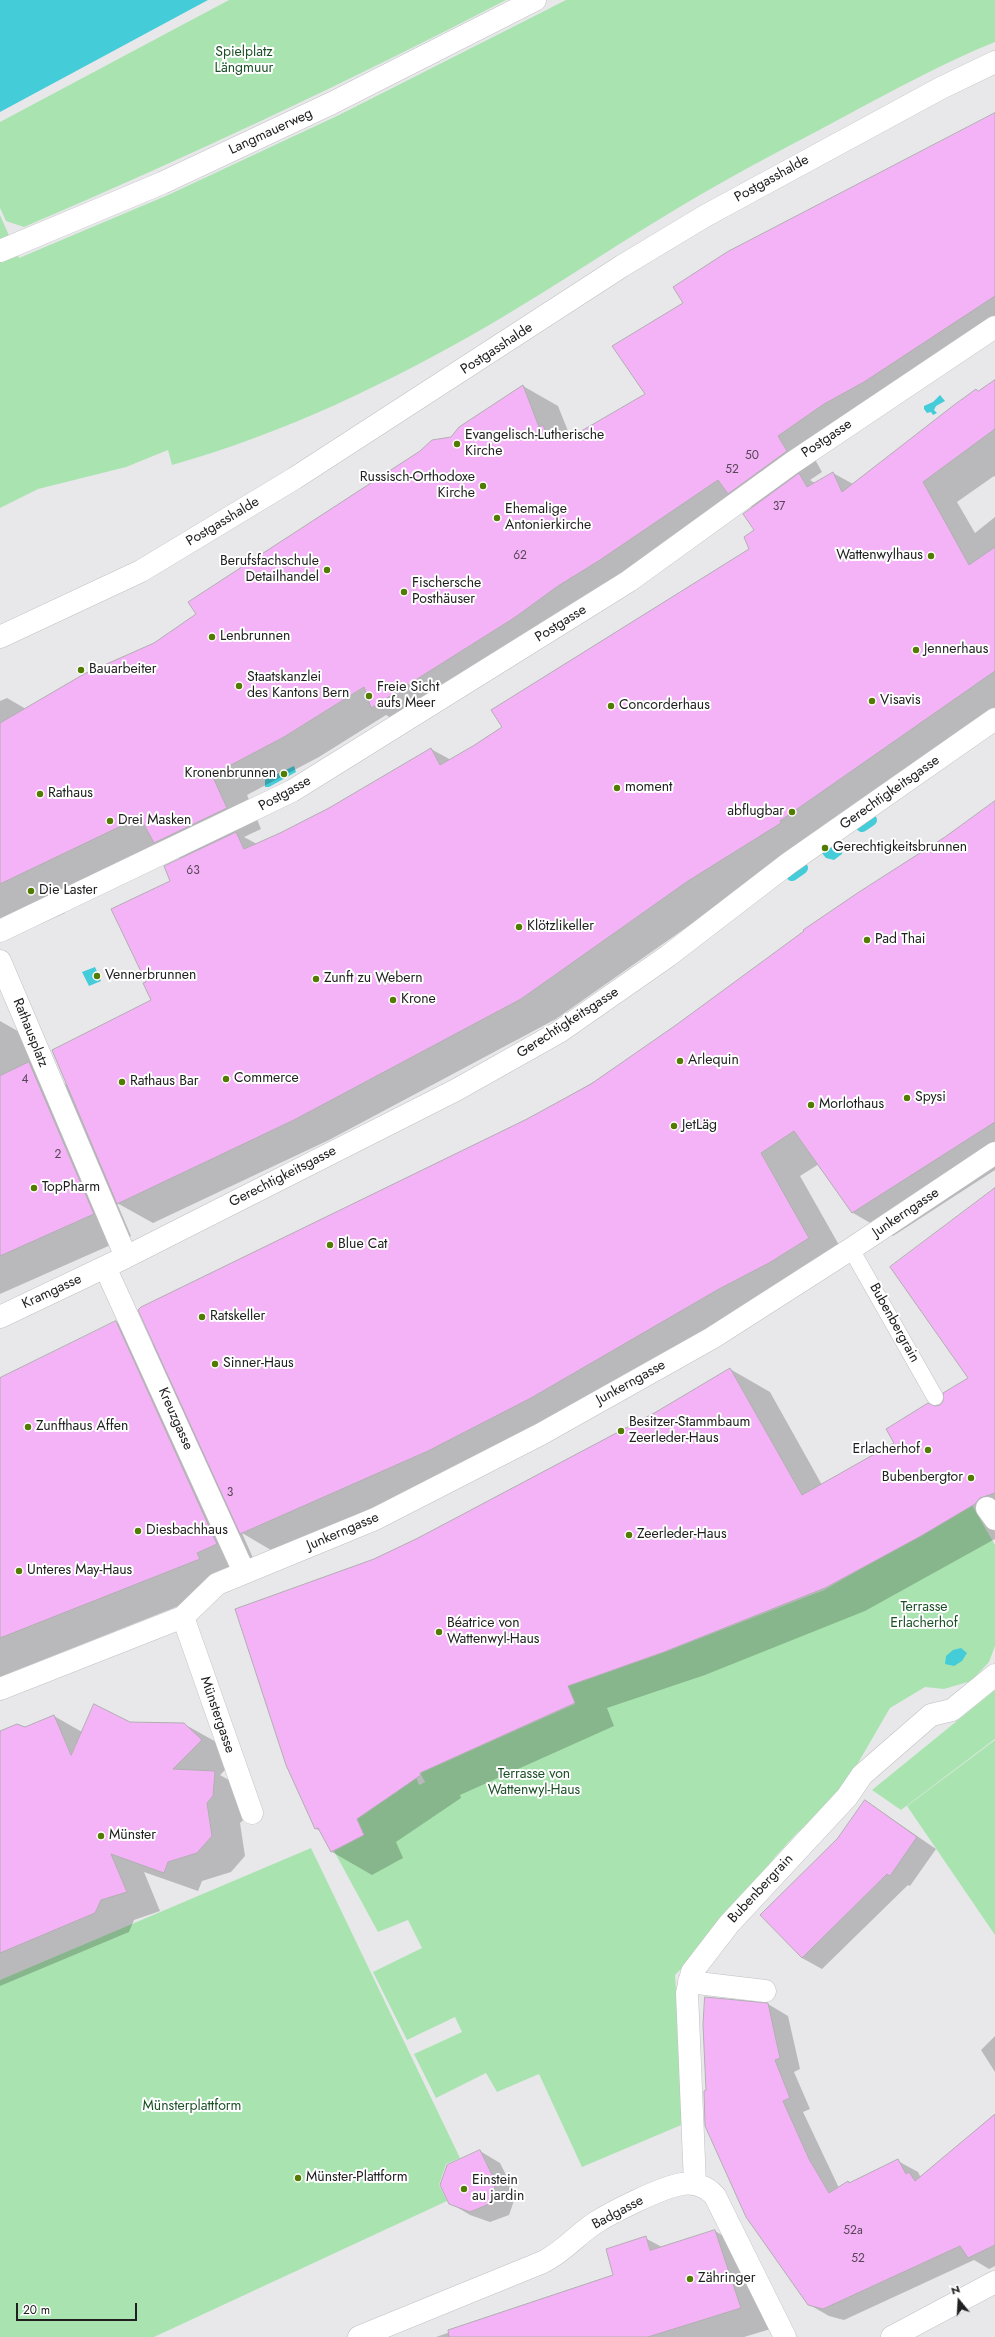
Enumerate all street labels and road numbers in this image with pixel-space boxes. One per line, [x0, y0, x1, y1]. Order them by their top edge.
street label: Langmauerweg [227, 105, 315, 159]
street label: Postgasshalde [732, 152, 812, 206]
street label: Postgasshalde [458, 320, 536, 378]
street label: Postgasse [799, 416, 855, 462]
street label: Postgasshalde [183, 494, 263, 550]
street label: Postgasse [532, 602, 590, 646]
street label: Gerechtigkeitsgasse [837, 752, 943, 834]
street label: Postgasse [256, 773, 314, 815]
street label: Gerechtigkeitsgasse [514, 984, 622, 1062]
street label: Rathausplatz [9, 996, 51, 1070]
street label: Gerechtigkeitsgasse [227, 1143, 339, 1211]
street label: Junkerngasse [870, 1185, 942, 1241]
street label: Kramgasse [20, 1271, 84, 1313]
street label: Bubenbergrain [865, 1280, 923, 1366]
street label: Junkerngasse [593, 1357, 669, 1409]
street label: Kreuzgasse [154, 1385, 196, 1453]
street label: Junkerngasse [304, 1509, 382, 1555]
street label: Münstergasse [196, 1674, 238, 1756]
street label: Bubenbergrain [725, 1851, 797, 1927]
street label: Badgasse [589, 2193, 647, 2233]

